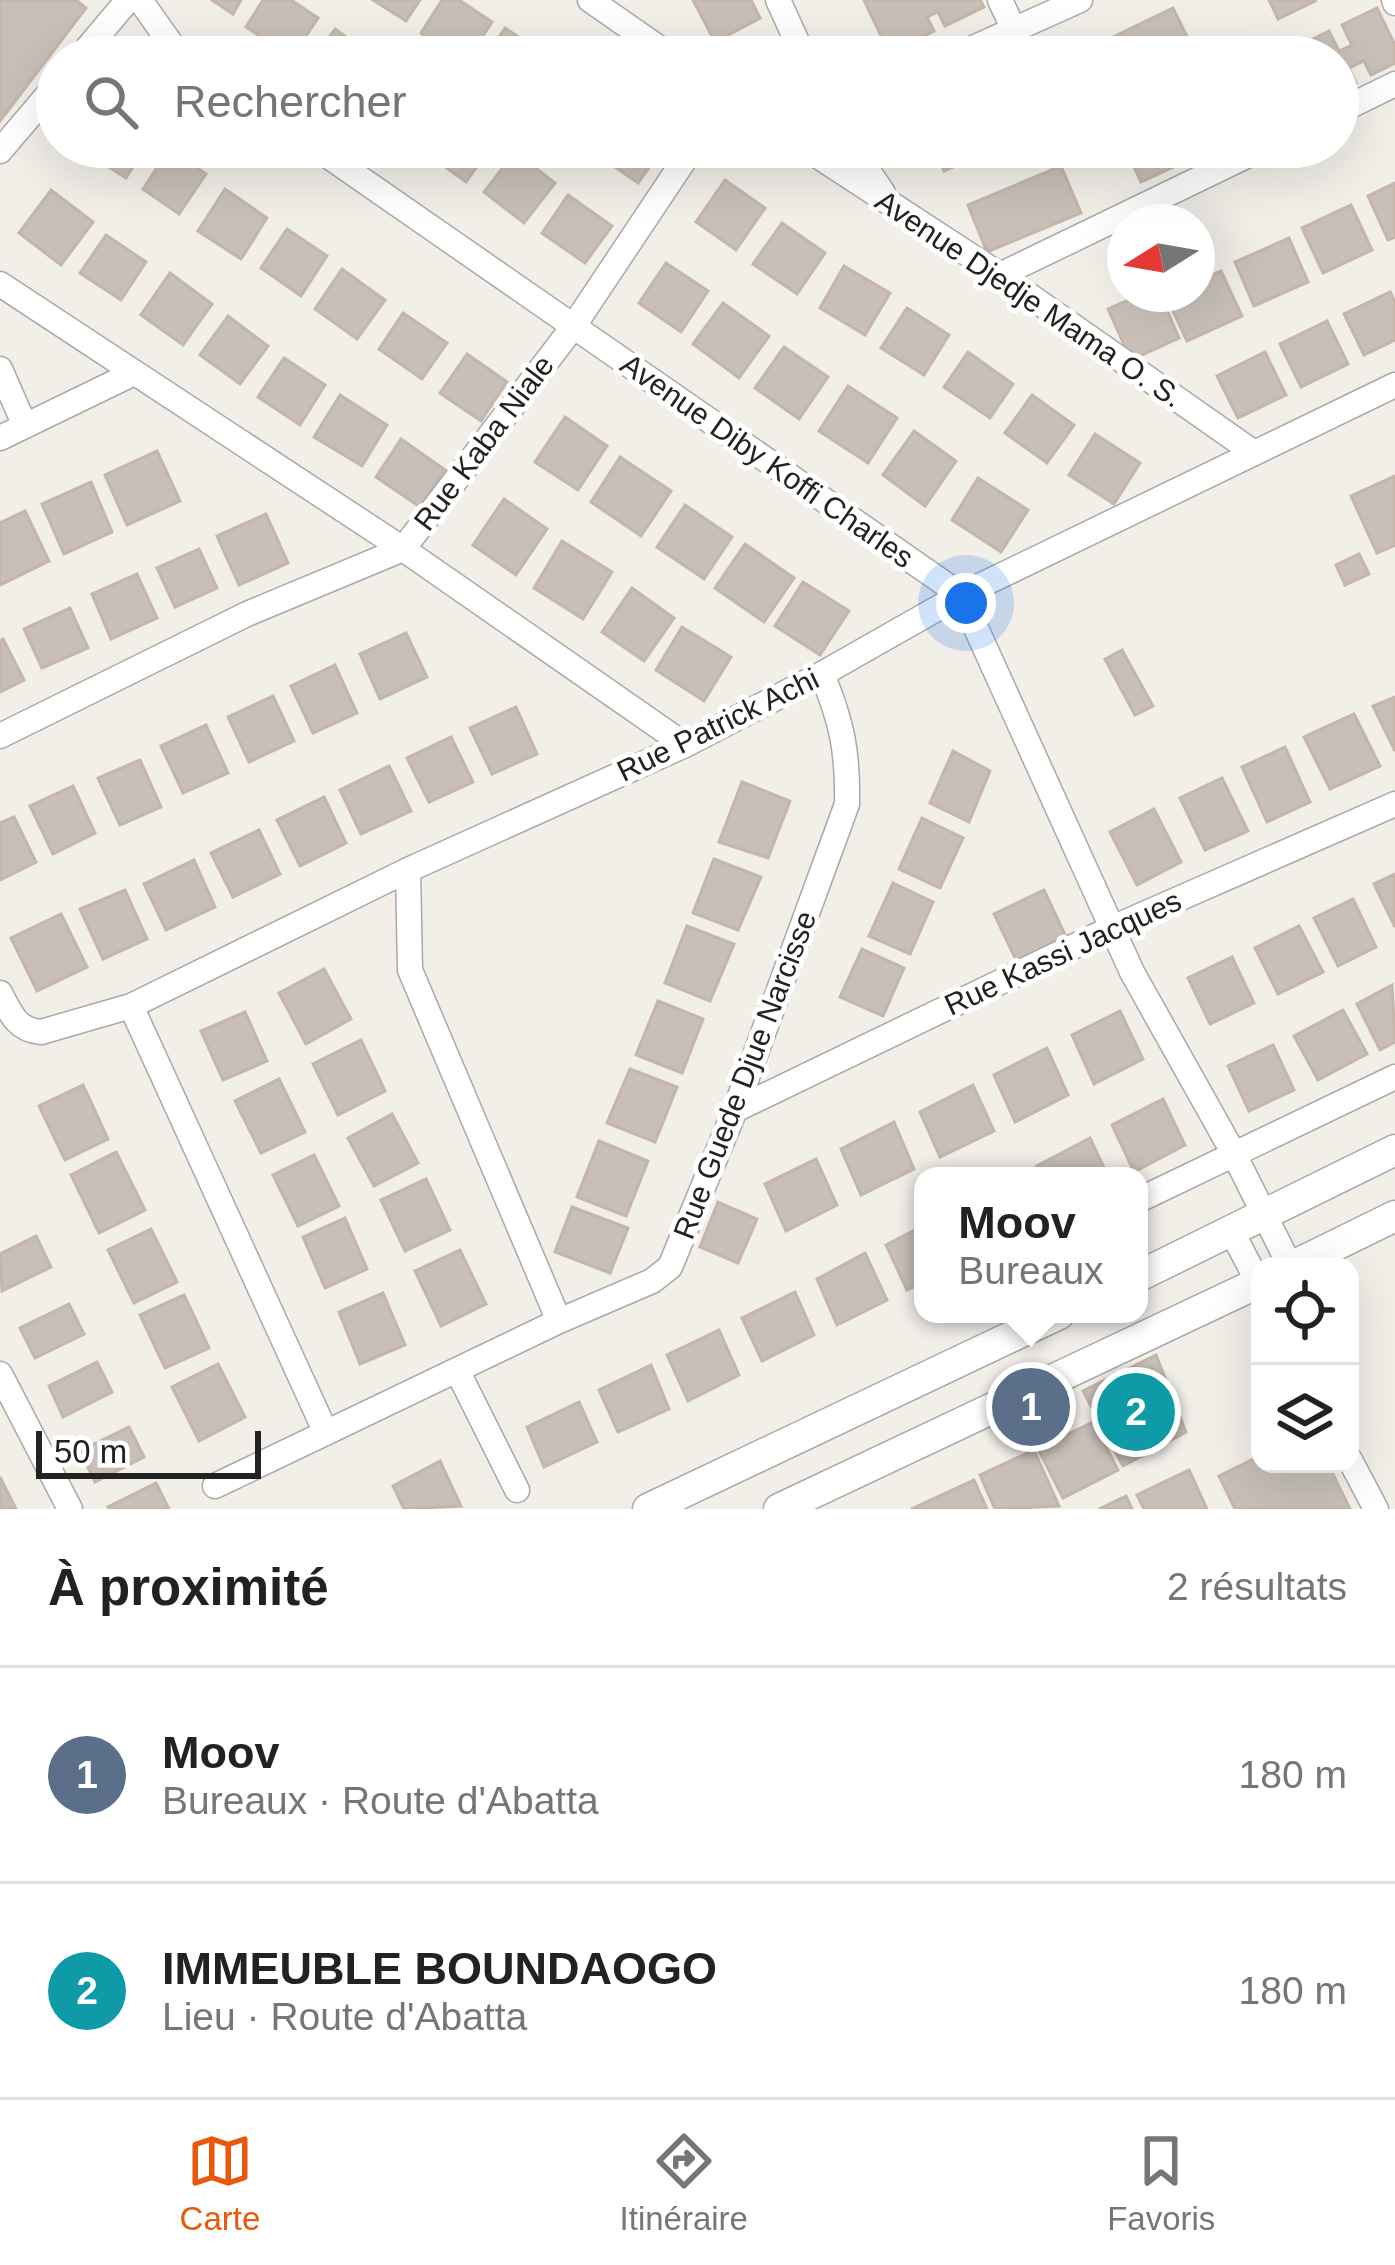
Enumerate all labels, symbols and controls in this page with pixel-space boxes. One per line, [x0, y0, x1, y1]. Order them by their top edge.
search box [36, 36, 1359, 168]
icon: search [78, 69, 144, 135]
text: Rechercher [174, 76, 407, 127]
street label: Avenue Djedje Mama O. S. [870, 183, 1189, 414]
north arrow [1107, 204, 1215, 312]
street label: Avenue Diby Koffi Charles [615, 347, 920, 574]
street label: Rue Kaba Niale [407, 349, 560, 537]
your location [936, 573, 996, 633]
street label: Rue Patrick Achi [612, 661, 824, 788]
street label: Rue Kassi Jacques [939, 883, 1186, 1022]
street label: Rue Guede Djue Narcisse [667, 906, 822, 1243]
popup [914, 1167, 1148, 1323]
text: Moov [958, 1197, 1076, 1248]
text: Bureaux [958, 1249, 1104, 1292]
map controls [1251, 1257, 1359, 1473]
button: locate [1251, 1257, 1359, 1365]
pin: 1 [992, 1362, 1070, 1452]
button: layers [1251, 1365, 1359, 1473]
pin: 2 [1097, 1367, 1175, 1457]
scale bar [36, 1425, 261, 1478]
text: 50 m [54, 1433, 127, 1470]
text: À proximité [48, 1559, 329, 1616]
text: 2 résultats [1167, 1565, 1347, 1608]
text: Moov [162, 1727, 280, 1778]
text: 1 [76, 1753, 98, 1796]
text: 180 m [1239, 1753, 1347, 1796]
text: Bureaux · Route d'Abatta [162, 1779, 599, 1822]
text: IMMEUBLE BOUNDAOGO [162, 1943, 717, 1994]
text: 2 [76, 1969, 98, 2012]
text: 180 m [1239, 1969, 1347, 2012]
text: Lieu · Route d'Abatta [162, 1995, 527, 2038]
tab: Carte [180, 2128, 260, 2238]
tab: Itinéraire [620, 2128, 748, 2238]
tab: Favoris [1107, 2128, 1215, 2238]

